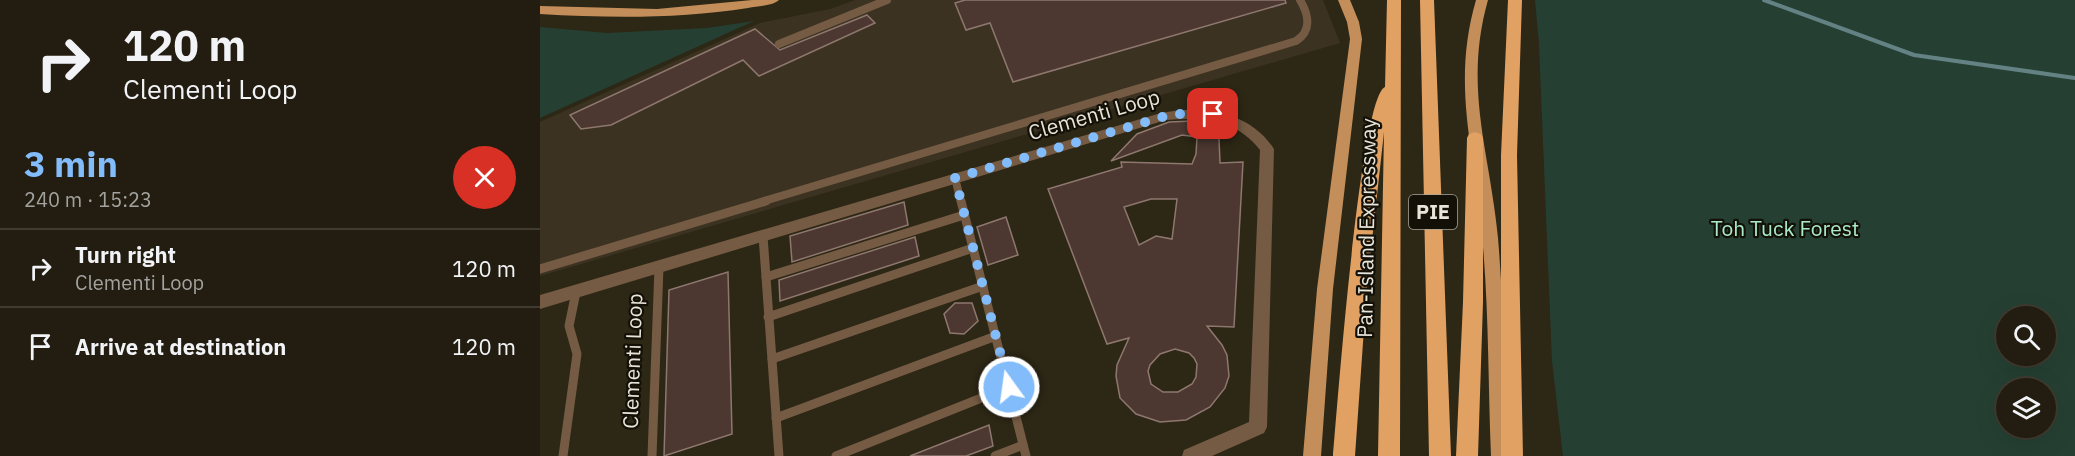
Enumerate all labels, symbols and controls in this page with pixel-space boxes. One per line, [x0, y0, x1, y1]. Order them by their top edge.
text: 120 m [123, 18, 246, 73]
icon: right [24, 24, 102, 102]
text: Clementi Loop [123, 71, 297, 106]
street label: Clementi Loop [1025, 82, 1163, 146]
pin [1187, 88, 1238, 139]
icon: arrive [1196, 97, 1229, 130]
street label: Pan-Island Expressway [1350, 117, 1382, 338]
text: 3 min [24, 140, 118, 187]
button: close [453, 146, 516, 209]
text: 240 m · 15:23 [24, 186, 152, 213]
road number: PIE [1409, 195, 1457, 229]
park label: Toh Tuck Forest [1711, 214, 1859, 242]
text: Turn right [75, 240, 176, 269]
icon: right [24, 252, 57, 285]
text: 120 m [452, 254, 516, 283]
text: Clementi Loop [75, 269, 204, 296]
street label: Clementi Loop [616, 293, 648, 429]
map controls [1996, 306, 2056, 438]
button: search [1996, 306, 2056, 366]
icon: arrive [24, 330, 57, 363]
text: Arrive at destination [75, 332, 286, 361]
text: 120 m [452, 332, 516, 361]
position arrow [977, 355, 1041, 419]
button: layers [1996, 378, 2056, 438]

